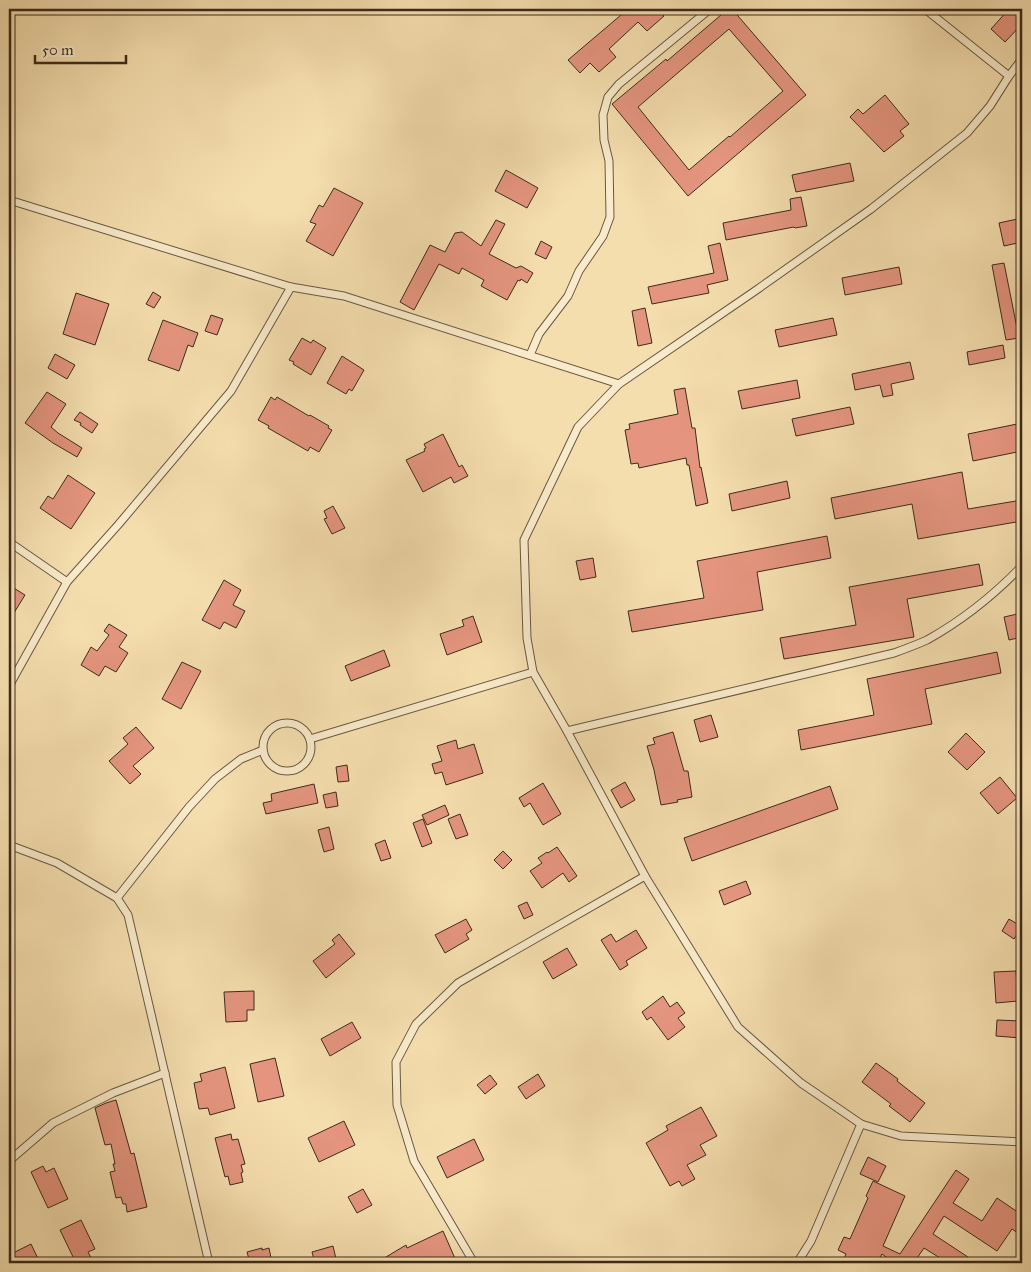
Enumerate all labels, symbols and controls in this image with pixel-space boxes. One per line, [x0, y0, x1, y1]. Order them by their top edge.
scale bar [35, 32, 126, 64]
text: 50 m [42, 41, 74, 59]

